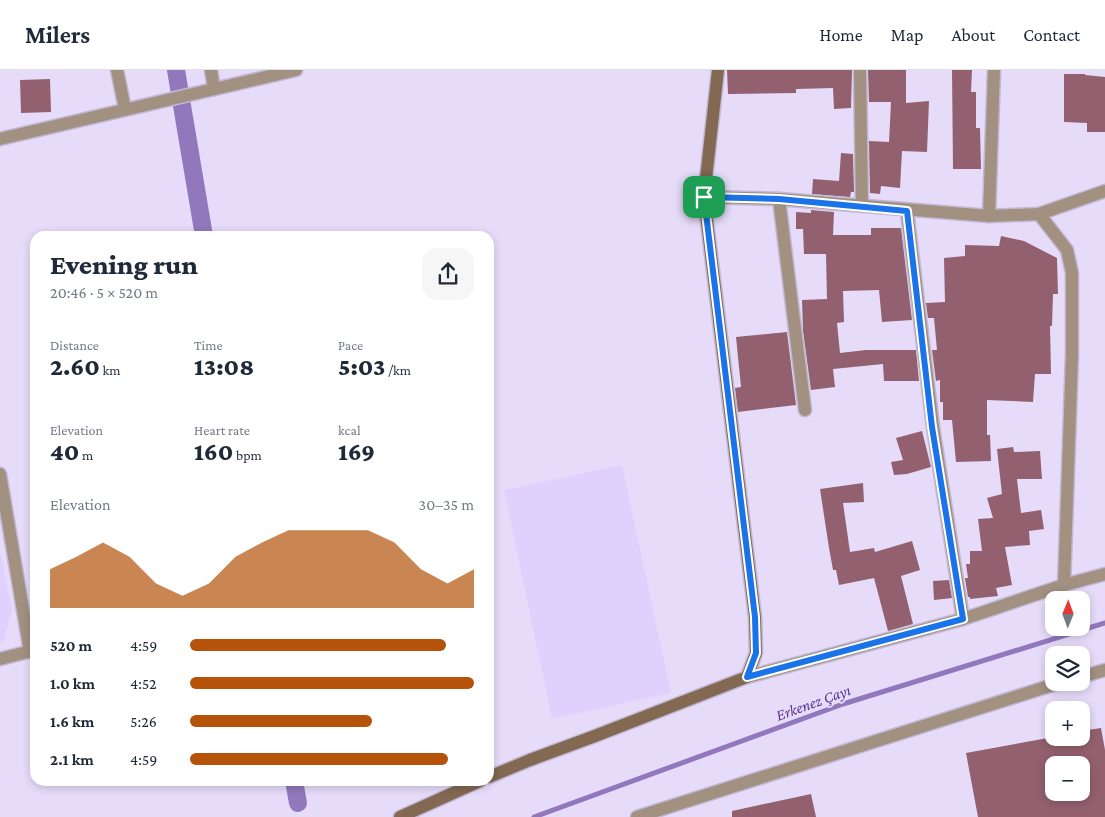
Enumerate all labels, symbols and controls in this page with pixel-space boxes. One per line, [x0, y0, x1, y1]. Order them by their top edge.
text: Milers [25, 21, 90, 48]
text: Home [820, 25, 863, 45]
text: Map [891, 25, 923, 45]
text: About [951, 25, 995, 45]
text: Contact [1023, 25, 1080, 45]
pin [683, 176, 725, 218]
icon: arrive [690, 183, 718, 211]
button: share [422, 248, 474, 300]
text: Evening run [50, 249, 198, 280]
text: 20:46 · 5 × 520 m [50, 284, 158, 301]
text: Distance [50, 337, 99, 353]
text: Time [194, 337, 223, 353]
text: Pace [338, 337, 363, 353]
text: 2.60 [50, 353, 100, 380]
text: 13:08 [194, 353, 254, 380]
text: 5:03 [338, 353, 385, 380]
text: km [100, 362, 120, 378]
text: /km [385, 362, 411, 378]
text: Elevation [50, 422, 103, 438]
text: Heart rate [194, 422, 250, 438]
text: kcal [338, 422, 361, 438]
text: 40 [50, 438, 79, 465]
text: 160 [194, 438, 233, 465]
text: 169 [338, 438, 375, 465]
text: m [79, 447, 93, 463]
text: bpm [233, 447, 262, 463]
text: Elevation [50, 496, 111, 513]
text: 30–35 m [419, 496, 474, 513]
north arrow [1045, 591, 1090, 636]
map controls [1045, 591, 1090, 801]
text: 520 m [50, 637, 92, 654]
text: 4:59 [130, 637, 157, 654]
button: layers [1045, 646, 1090, 691]
text: 1.0 km [50, 675, 95, 692]
text: 4:52 [130, 675, 157, 692]
water label: Erkenez Çayı [774, 681, 853, 725]
button: + [1045, 701, 1090, 746]
text: 1.6 km [50, 713, 94, 730]
text: 5:26 [130, 713, 157, 730]
text: 2.1 km [50, 751, 94, 768]
text: 4:59 [130, 751, 157, 768]
button: − [1045, 756, 1090, 801]

